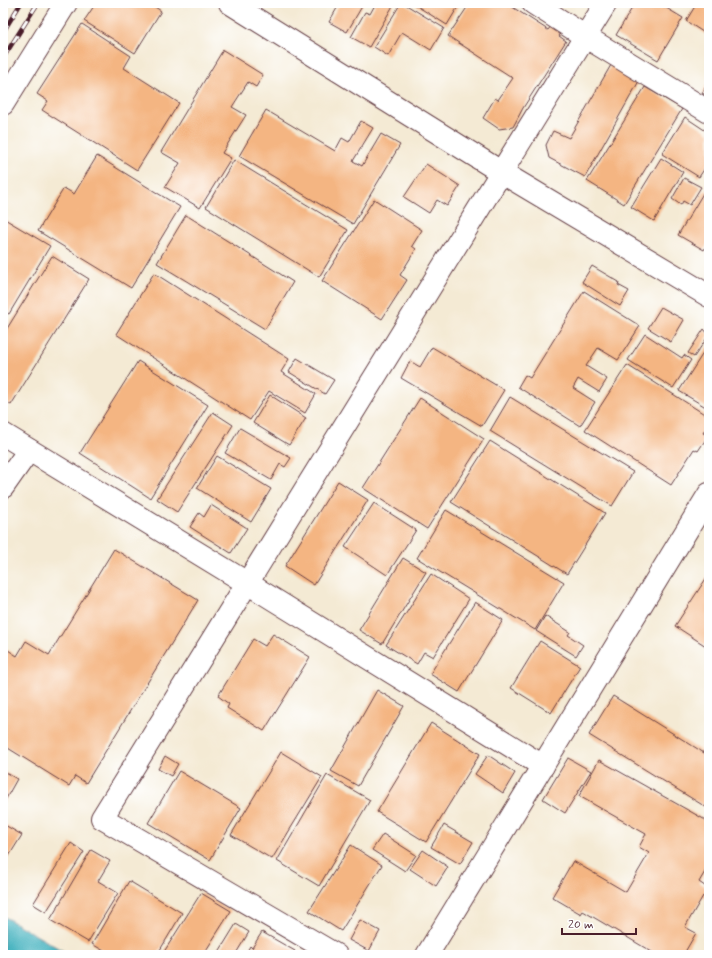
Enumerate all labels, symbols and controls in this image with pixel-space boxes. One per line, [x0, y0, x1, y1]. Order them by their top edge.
scale bar [562, 910, 636, 936]
text: 20 m [568, 917, 594, 933]

